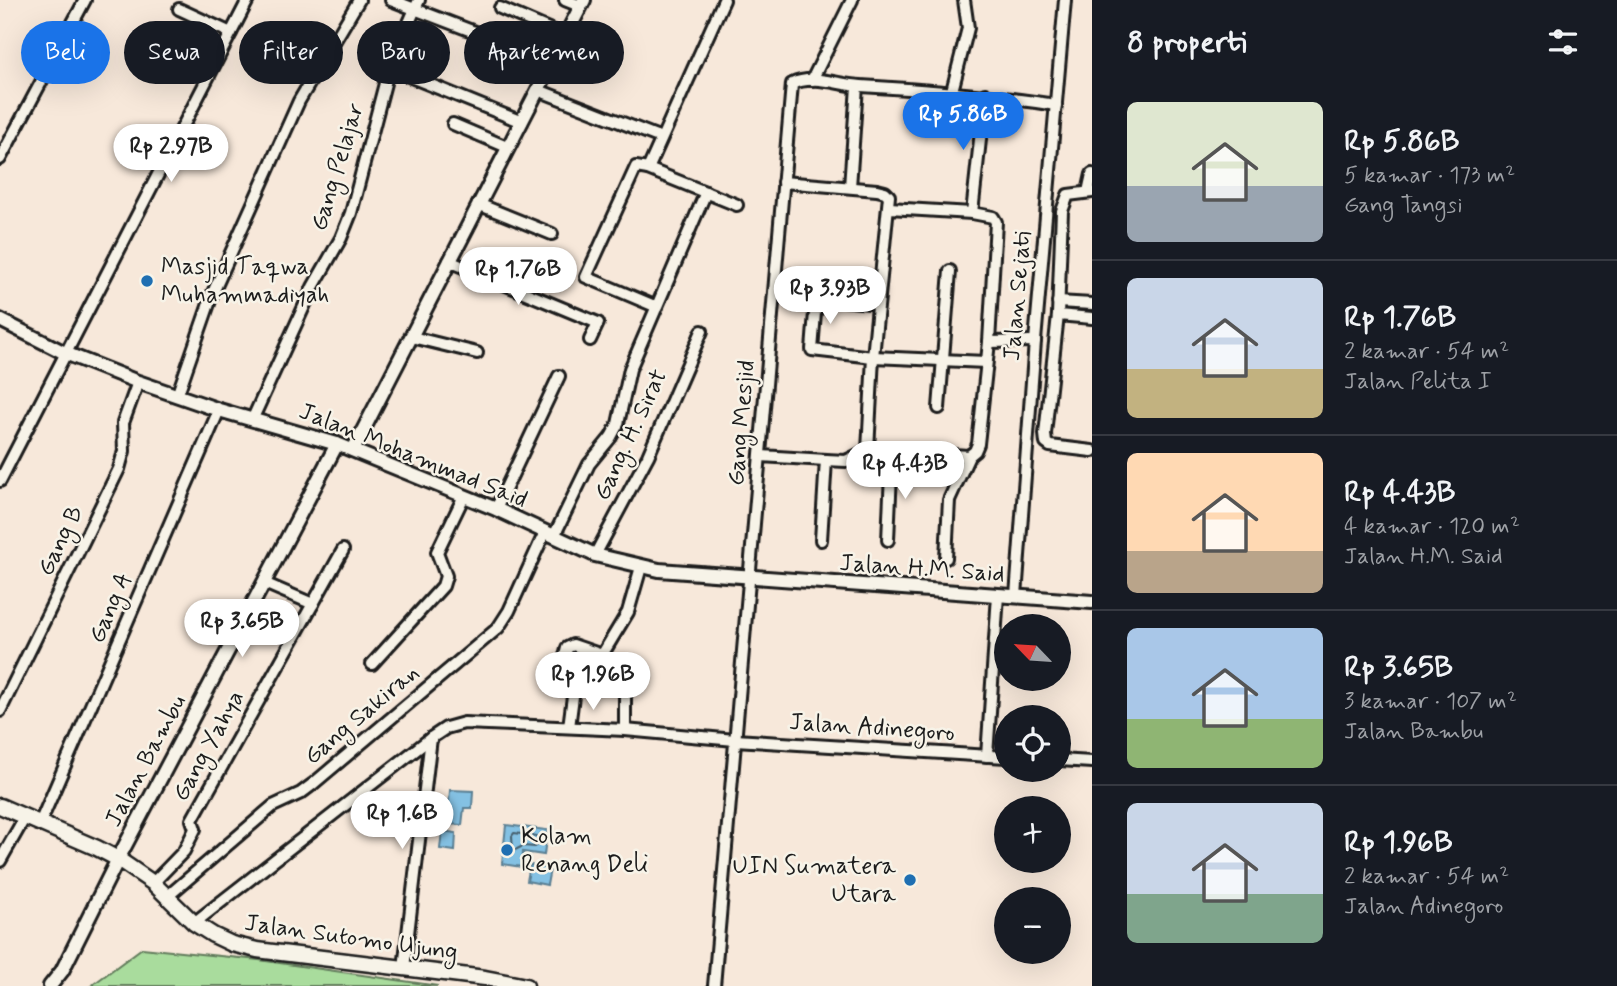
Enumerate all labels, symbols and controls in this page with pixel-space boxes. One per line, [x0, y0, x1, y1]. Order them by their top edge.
chip: Beli [21, 21, 110, 84]
chip: Sewa [124, 21, 225, 84]
chip: Filter [239, 21, 343, 84]
chip: Baru [357, 21, 450, 84]
chip: Apartemen [464, 21, 624, 84]
text: 8 properti [1127, 23, 1247, 62]
icon: filters [1544, 23, 1582, 61]
pin: Rp 5.86B [891, 92, 1035, 152]
street label: Gang Pelajar [304, 99, 374, 235]
text: Rp 5.86B [919, 100, 1007, 130]
text: Rp 5.86B [1344, 122, 1459, 161]
pin: Rp 2.97B [99, 124, 243, 184]
icon: home [1183, 130, 1267, 214]
text: Rp 2.97B [129, 132, 213, 162]
text: 5 kamar · 173 m² [1344, 161, 1515, 191]
text: Gang Tangsi [1344, 191, 1463, 221]
street label: Jalan Sejati [997, 230, 1039, 362]
pin: Rp 1.76B [446, 247, 590, 307]
place label: Masjid Taqwa Muhammadiyah [161, 252, 329, 311]
text: Rp 1.76B [475, 255, 561, 285]
pin: Rp 3.93B [758, 266, 902, 326]
marker: Masjid Taqwa Muhammadiyah [139, 273, 155, 289]
text: Rp 3.93B [790, 274, 870, 304]
text: Rp 1.76B [1344, 298, 1456, 337]
icon: home [1183, 306, 1267, 390]
text: 2 kamar · 54 m² [1344, 337, 1509, 367]
street label: Gang Mesjid [721, 359, 765, 487]
street label: Gang. H. Sirat [587, 365, 677, 506]
text: Jalan Pelita I [1344, 367, 1492, 397]
street label: Jalan Mohammad Said [294, 396, 532, 516]
pin: Rp 4.43B [833, 442, 977, 501]
text: Rp 4.43B [862, 449, 948, 479]
text: Rp 4.43B [1344, 473, 1456, 512]
icon: home [1183, 481, 1267, 565]
street label: Gang B [31, 501, 93, 582]
text: 4 kamar · 120 m² [1344, 512, 1520, 542]
text: Jalan H.M. Said [1344, 542, 1503, 572]
street label: Jalan H.M. Said [838, 548, 1006, 590]
street label: Gang A [82, 568, 142, 649]
pin: Rp 3.65B [170, 600, 314, 659]
text: Rp 3.65B [200, 607, 284, 637]
north arrow [994, 614, 1071, 691]
map controls [994, 614, 1071, 964]
text: Rp 3.65B [1344, 648, 1453, 687]
pin: Rp 1.96B [521, 652, 665, 712]
icon: home [1183, 656, 1267, 740]
street label: Gang Sakiran [298, 658, 427, 774]
text: Rp 1.96B [551, 660, 635, 690]
street label: Gang Yahya [166, 685, 254, 808]
text: 3 kamar · 107 m² [1344, 687, 1517, 717]
street label: Jalan Bambu [98, 689, 194, 832]
button: locate [994, 705, 1071, 782]
street label: Jalan Adinegoro [788, 707, 956, 751]
text: Jalan Bambu [1344, 717, 1483, 747]
pin: Rp 1.6B [337, 792, 467, 851]
button: + [994, 796, 1071, 873]
text: Rp 1.6B [366, 799, 438, 829]
place label: Kolam Renang Deli [521, 821, 648, 880]
text: Rp 1.96B [1344, 823, 1453, 862]
icon: home [1183, 831, 1267, 915]
marker: Kolam Renang Deli [499, 842, 515, 858]
place label: UIN Sumatera Utara [732, 851, 897, 910]
text: 2 kamar · 54 m² [1344, 862, 1509, 892]
marker: UIN Sumatera Utara [902, 872, 918, 888]
button: − [994, 887, 1071, 964]
text: Jalan Adinegoro [1344, 892, 1503, 922]
street label: Jalan Sutomo Ujung [242, 908, 460, 970]

